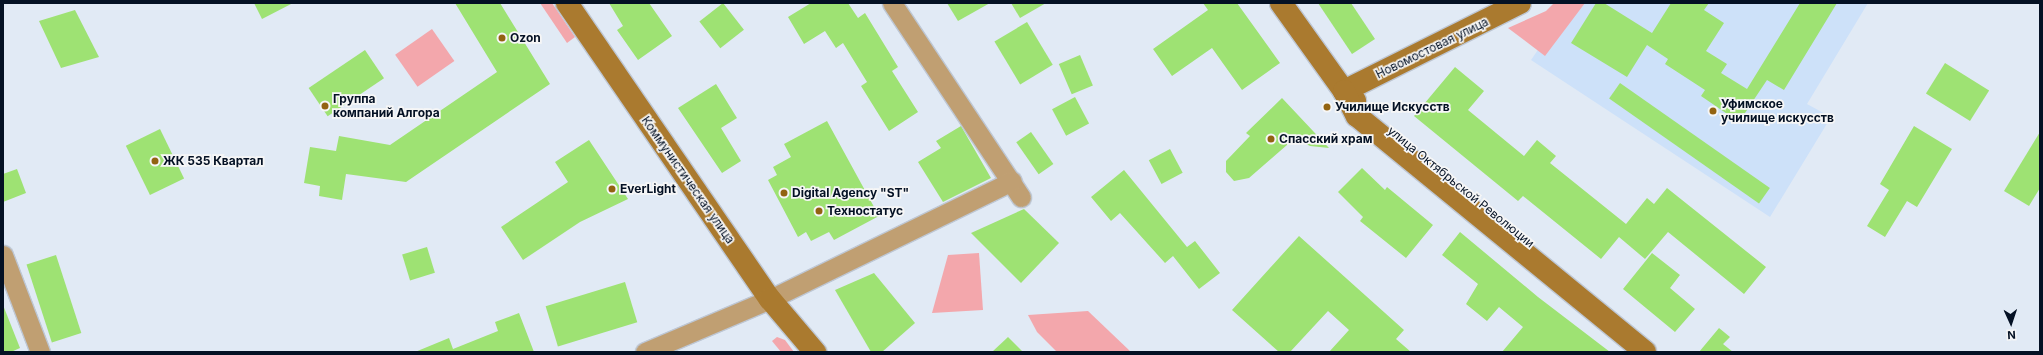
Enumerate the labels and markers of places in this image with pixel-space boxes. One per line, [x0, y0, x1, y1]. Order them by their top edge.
place label: Ozon [510, 31, 541, 45]
marker: Ozon [497, 33, 507, 43]
place label: Группа компаний Алгора [333, 92, 440, 120]
place label: Уфимское училище искусств [1721, 97, 1834, 125]
place label: Училище Искусств [1335, 100, 1450, 114]
marker: Группа компаний Алгора [320, 101, 330, 111]
marker: Училище Искусств [1322, 102, 1332, 112]
marker: Уфимское училище искусств [1708, 106, 1718, 116]
place label: Спасский храм [1279, 132, 1372, 146]
marker: Спасский храм [1266, 134, 1276, 144]
place label: ЖК 535 Квартал [163, 154, 263, 168]
marker: ЖК 535 Квартал [150, 156, 160, 166]
place label: EverLight [620, 182, 676, 196]
marker: EverLight [607, 184, 617, 194]
place label: Digital Agency "ST" [792, 186, 909, 200]
marker: Digital Agency "ST" [779, 188, 789, 198]
place label: Техностатус [827, 204, 903, 218]
marker: Техностатус [814, 206, 824, 216]

